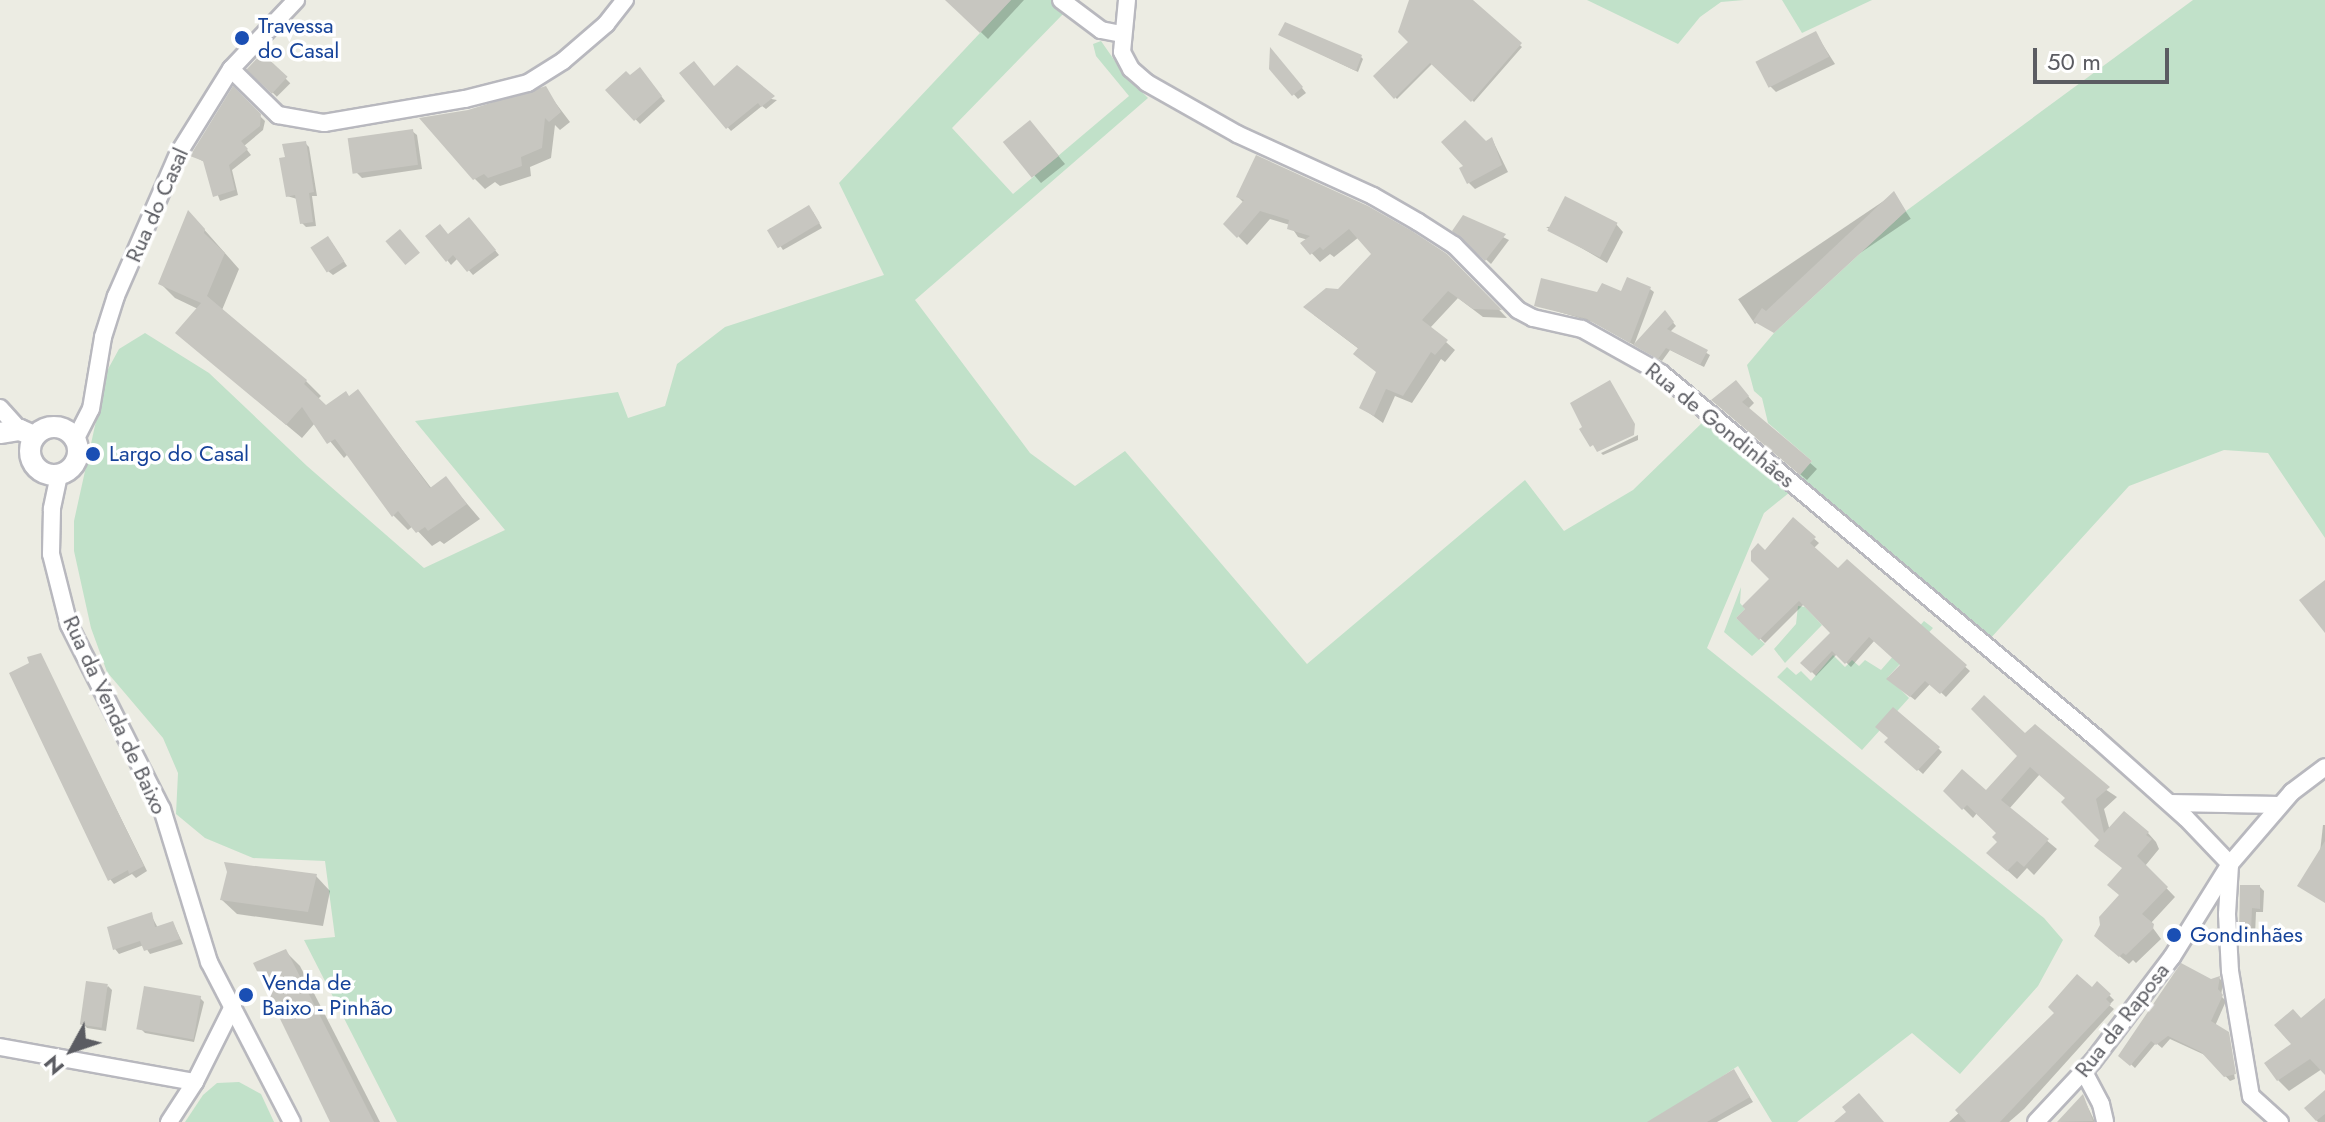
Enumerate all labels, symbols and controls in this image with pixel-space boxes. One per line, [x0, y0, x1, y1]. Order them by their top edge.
place label: Travessa do Casal [258, 12, 339, 64]
marker: Travessa do Casal [233, 29, 251, 47]
scale bar [2037, 32, 2173, 82]
text: 50 m [2047, 44, 2101, 79]
street label: Rua do Casal [120, 144, 194, 266]
street label: Rua de Gondinhães [1640, 357, 1800, 493]
place label: Largo do Casal [109, 441, 249, 467]
marker: Largo do Casal [84, 445, 102, 463]
street label: Rua da Venda de Baixo [57, 611, 173, 819]
place label: Gondinhães [2190, 922, 2303, 948]
marker: Gondinhães [2165, 926, 2183, 944]
street label: Rua da Raposa [2069, 958, 2175, 1082]
place label: Venda de Baixo - Pinhão [262, 969, 393, 1020]
marker: Venda de Baixo - Pinhão [237, 986, 255, 1004]
north arrow [32, 1010, 112, 1090]
text: N [36, 1048, 71, 1082]

